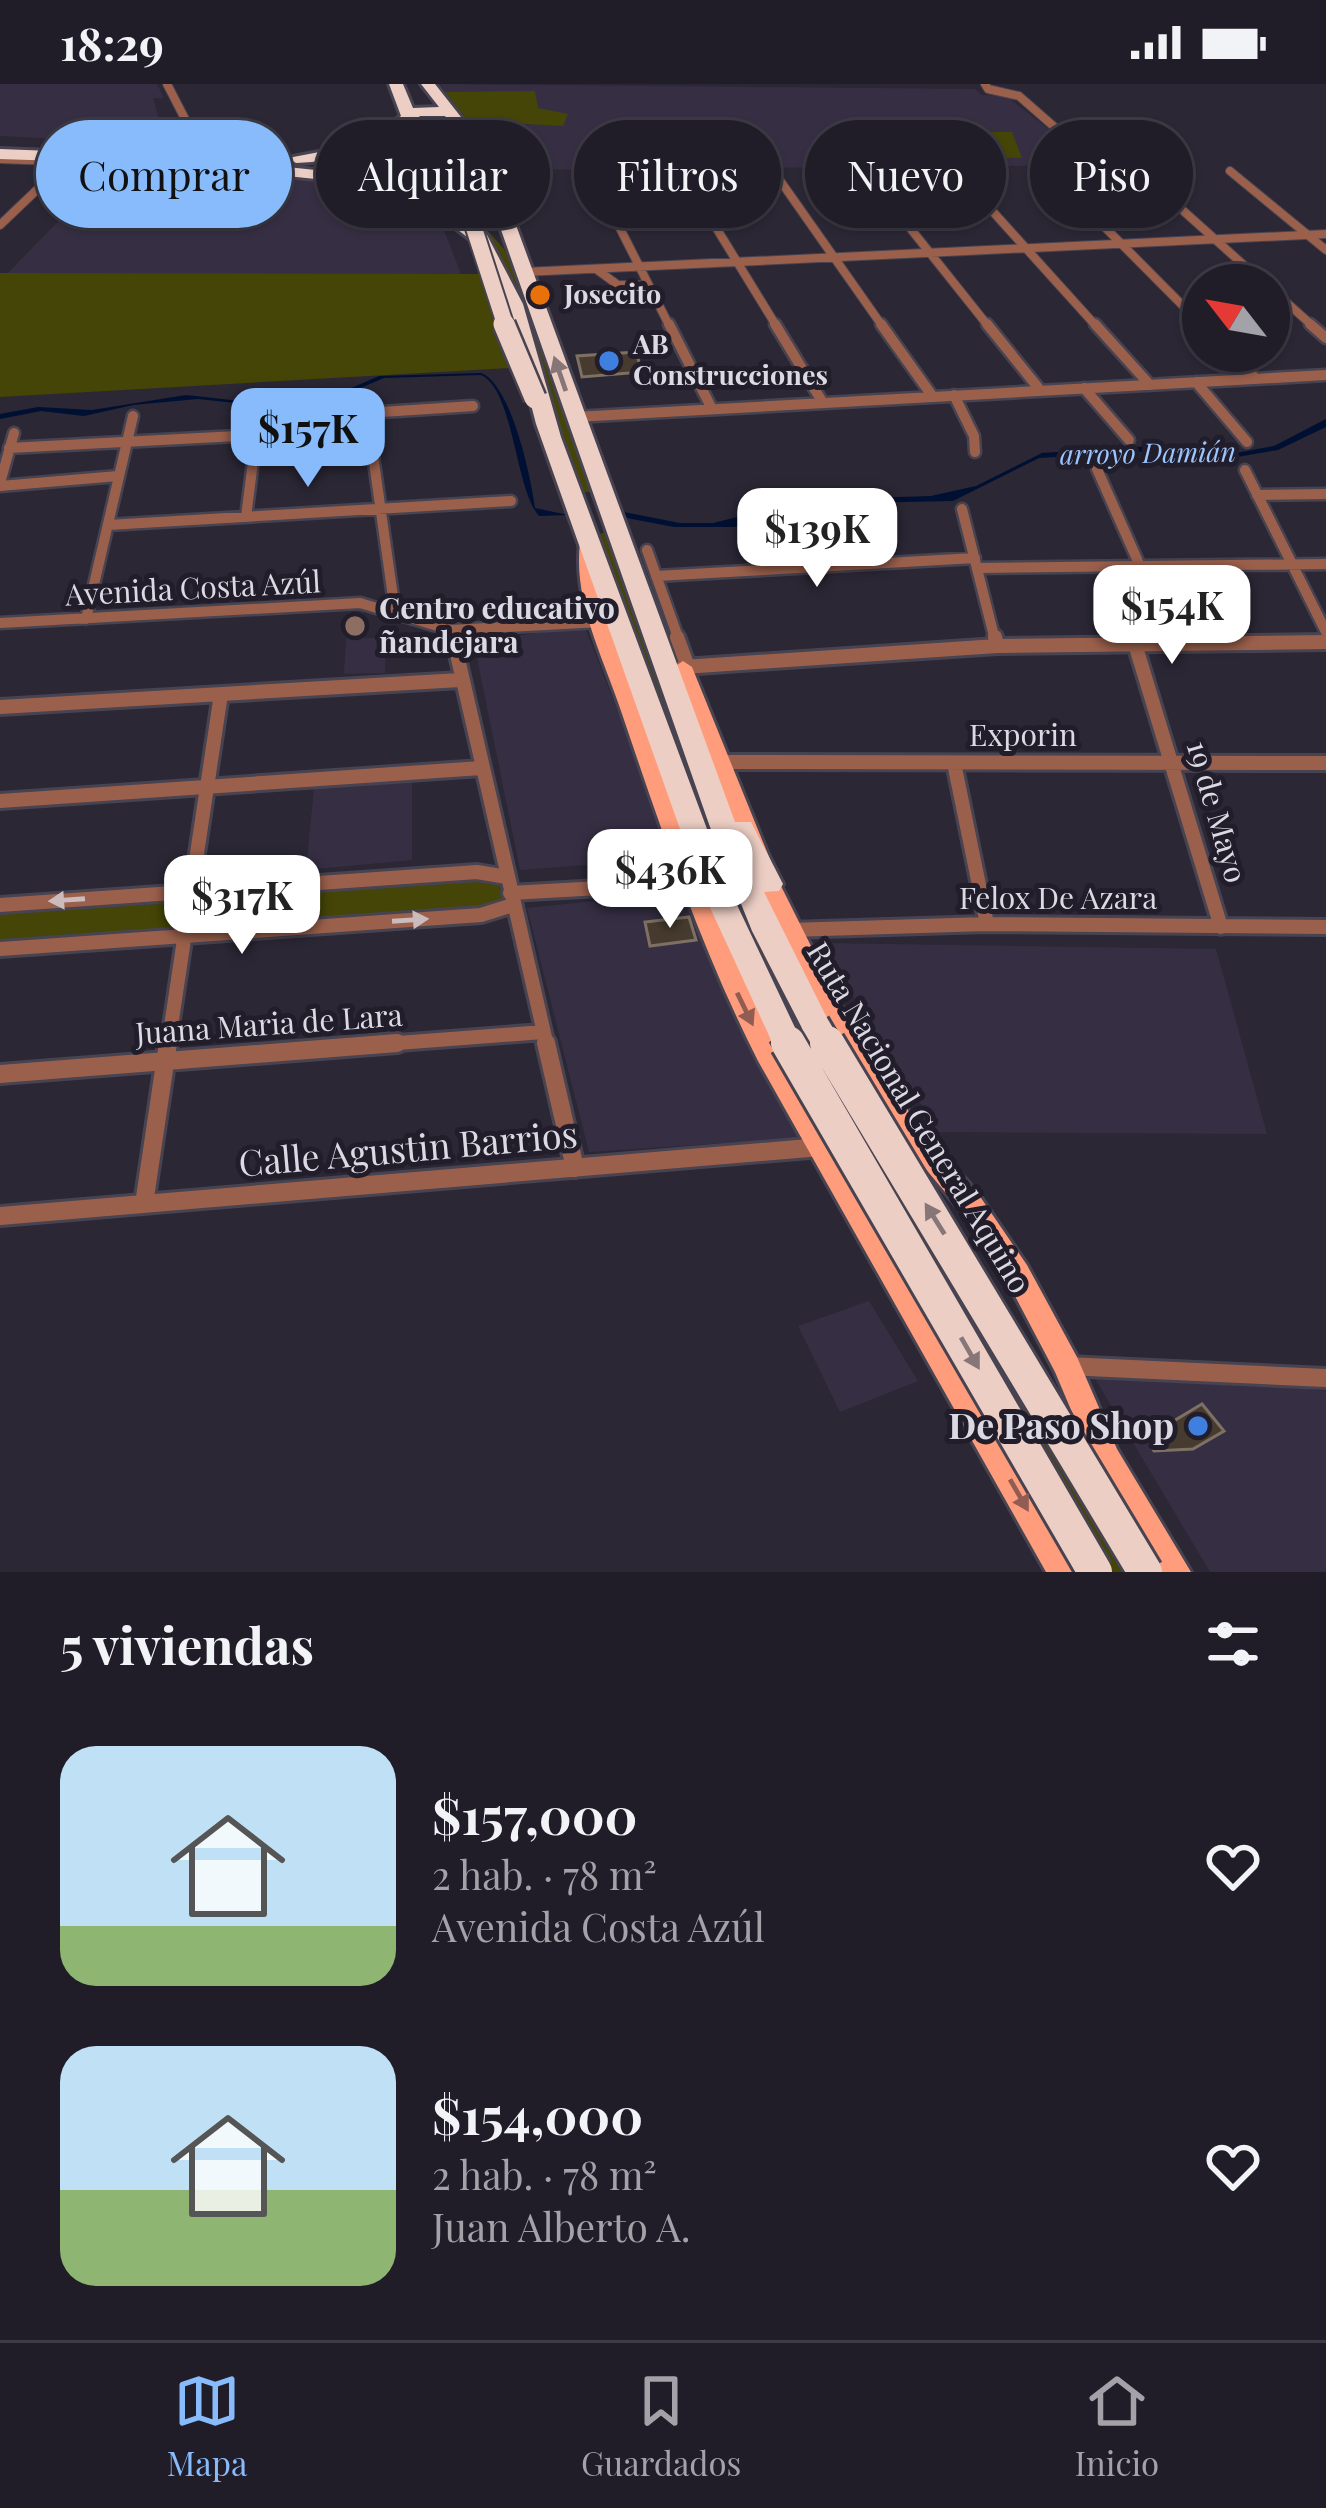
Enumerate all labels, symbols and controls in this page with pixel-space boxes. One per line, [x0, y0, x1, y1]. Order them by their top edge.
text: 18:29 [60, 12, 164, 72]
chip: Comprar [36, 120, 292, 228]
chip: Alquilar [316, 120, 550, 228]
chip: Filtros [574, 120, 781, 228]
chip: Nuevo [805, 120, 1006, 228]
chip: Piso [1030, 120, 1193, 228]
north arrow [1182, 264, 1290, 372]
map controls [1182, 264, 1290, 372]
place label: Josecito [563, 275, 661, 311]
marker: Josecito [527, 282, 553, 308]
place label: AB Construcciones [632, 325, 828, 392]
marker: AB Construcciones [596, 348, 622, 374]
one-way arrow [549, 355, 568, 391]
pin: $157K [224, 388, 392, 490]
text: $157K [258, 401, 358, 453]
water label: arroyo Damián [1060, 432, 1236, 472]
pin: $139K [733, 488, 901, 590]
text: $139K [764, 501, 870, 553]
street label: Avenida Costa Azúl [63, 560, 322, 614]
pin: $154K [1088, 565, 1256, 667]
text: $154K [1120, 578, 1224, 630]
place label: Centro educativo ñandejara [379, 587, 615, 661]
marker: Centro educativo ñandejara [342, 613, 368, 639]
street label: Exporin [969, 714, 1077, 754]
street label: 19 de Mayo [1179, 736, 1257, 887]
pin: $436K [586, 829, 754, 931]
text: $436K [614, 842, 726, 894]
pin: $317K [158, 855, 326, 957]
text: $317K [191, 868, 293, 920]
street label: Felox De Azara [959, 877, 1157, 917]
one-way arrow [48, 891, 85, 910]
one-way arrow [392, 910, 429, 929]
street label: Ruta Nacional General Aquino [799, 934, 1041, 1300]
one-way arrow [735, 992, 755, 1027]
street label: Juana Maria de Lara [133, 994, 404, 1052]
street label: Calle Agustin Barrios [236, 1108, 579, 1186]
one-way arrow [925, 1202, 946, 1236]
one-way arrow [958, 1336, 979, 1370]
place label: De Paso Shop [948, 1400, 1174, 1448]
marker: De Paso Shop [1185, 1413, 1211, 1439]
one-way arrow [1007, 1478, 1028, 1512]
text: 5 viviendas [60, 1610, 314, 1678]
icon: filters [1200, 1611, 1266, 1677]
text: $157,000 [432, 1780, 637, 1848]
icon: home [156, 1794, 300, 1938]
icon: heart [1200, 1833, 1266, 1899]
text: 2 hab. · 78 m² [432, 1848, 657, 1900]
text: Avenida Costa Azúl [432, 1900, 765, 1952]
text: $154,000 [432, 2080, 643, 2148]
icon: home [156, 2094, 300, 2238]
icon: heart [1200, 2133, 1266, 2199]
text: 2 hab. · 78 m² [432, 2148, 657, 2200]
text: Juan Alberto A. [432, 2200, 691, 2252]
tab: Mapa [167, 2368, 247, 2484]
tab: Guardados [581, 2368, 741, 2484]
tab: Inicio [1075, 2368, 1159, 2484]

